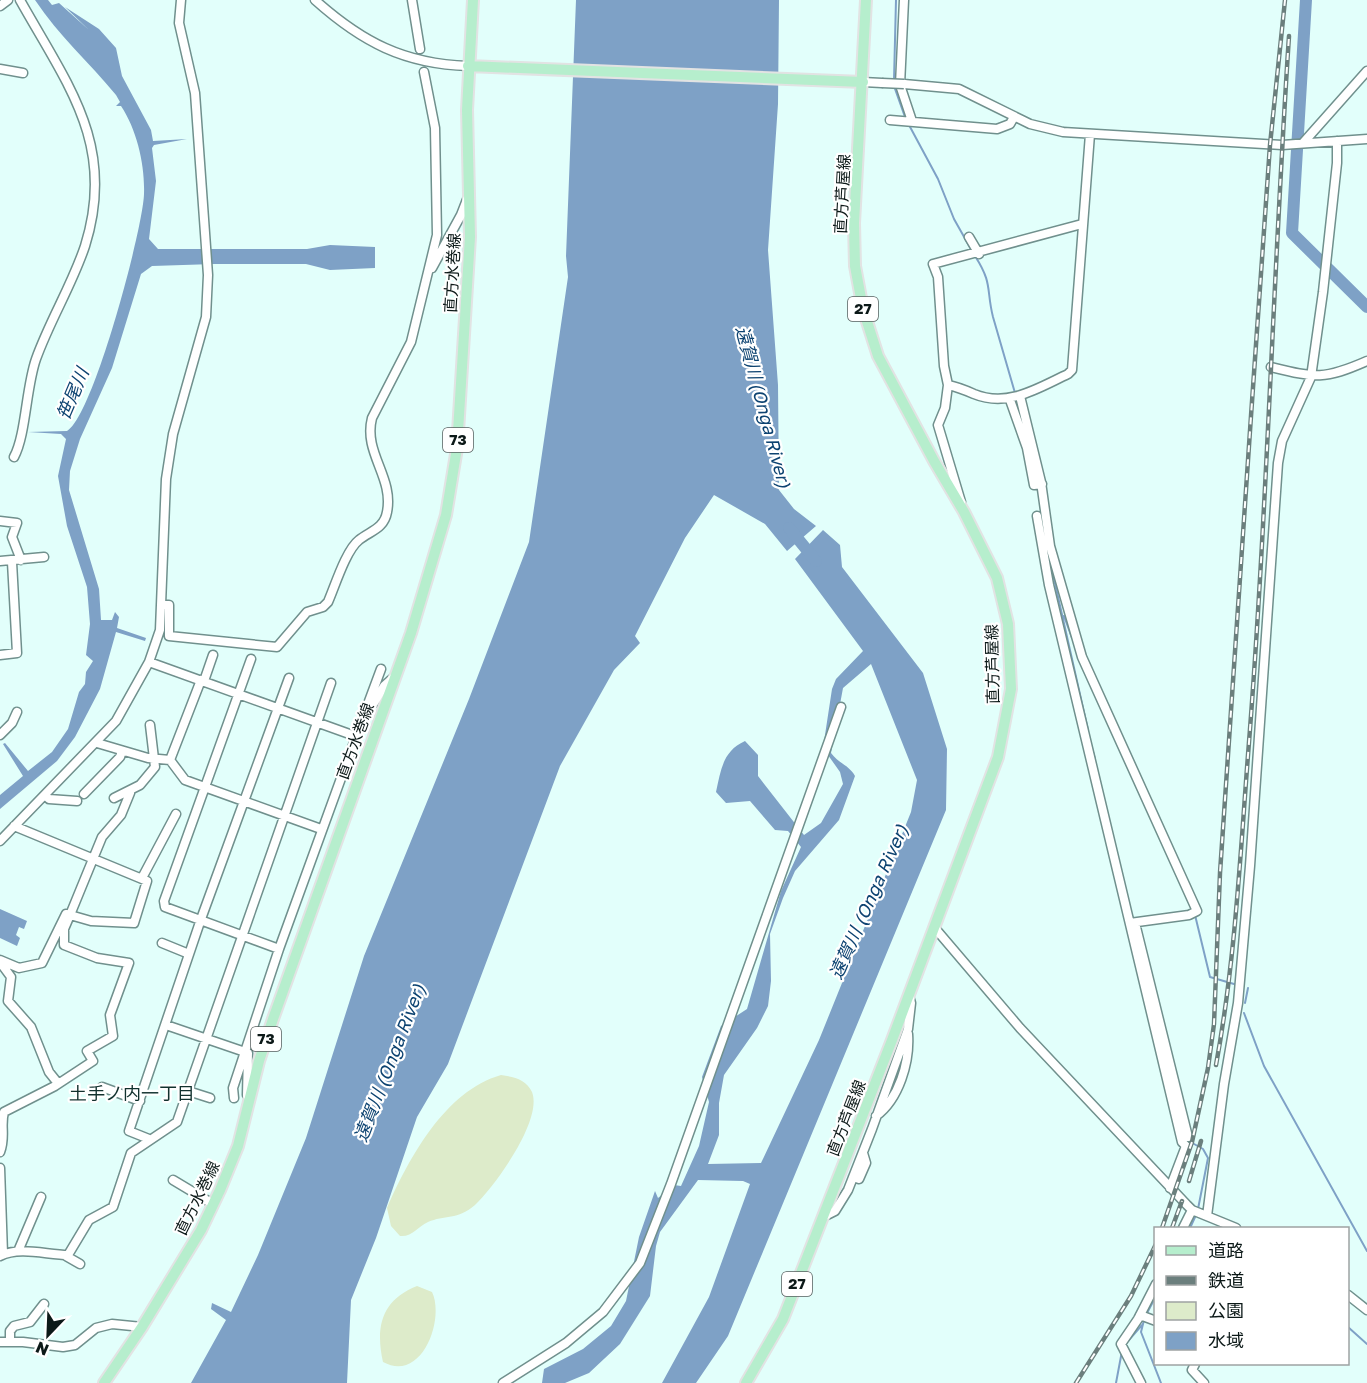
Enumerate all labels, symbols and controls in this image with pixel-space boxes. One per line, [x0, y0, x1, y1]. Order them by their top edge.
street label: 直方芦屋線 [830, 154, 854, 234]
street label: 直方水巻線 [440, 233, 464, 313]
road number: 27 [848, 297, 878, 321]
water label: 遠賀川 (Onga River) [732, 323, 796, 490]
water label: 笹尾川 [51, 363, 94, 423]
road number: 73 [443, 428, 473, 452]
street label: 直方芦屋線 [981, 624, 1003, 704]
street label: 直方水巻線 [332, 700, 378, 782]
water label: 遠賀川 (Onga River) [824, 821, 912, 982]
water label: 遠賀川 (Onga River) [349, 981, 429, 1144]
road number: 73 [251, 1027, 281, 1051]
street label: 直方芦屋線 [822, 1077, 870, 1159]
district label: 土手ノ内一丁目 [69, 1082, 195, 1104]
street label: 直方水巻線 [170, 1158, 224, 1238]
legend [1154, 1227, 1349, 1365]
text: 道路 [1208, 1239, 1244, 1261]
text: 鉄道 [1208, 1269, 1244, 1291]
road number: 27 [782, 1272, 812, 1296]
text: 公園 [1208, 1299, 1244, 1321]
north arrow [18, 1305, 78, 1365]
text: 水域 [1208, 1329, 1244, 1351]
text: N [33, 1337, 52, 1360]

